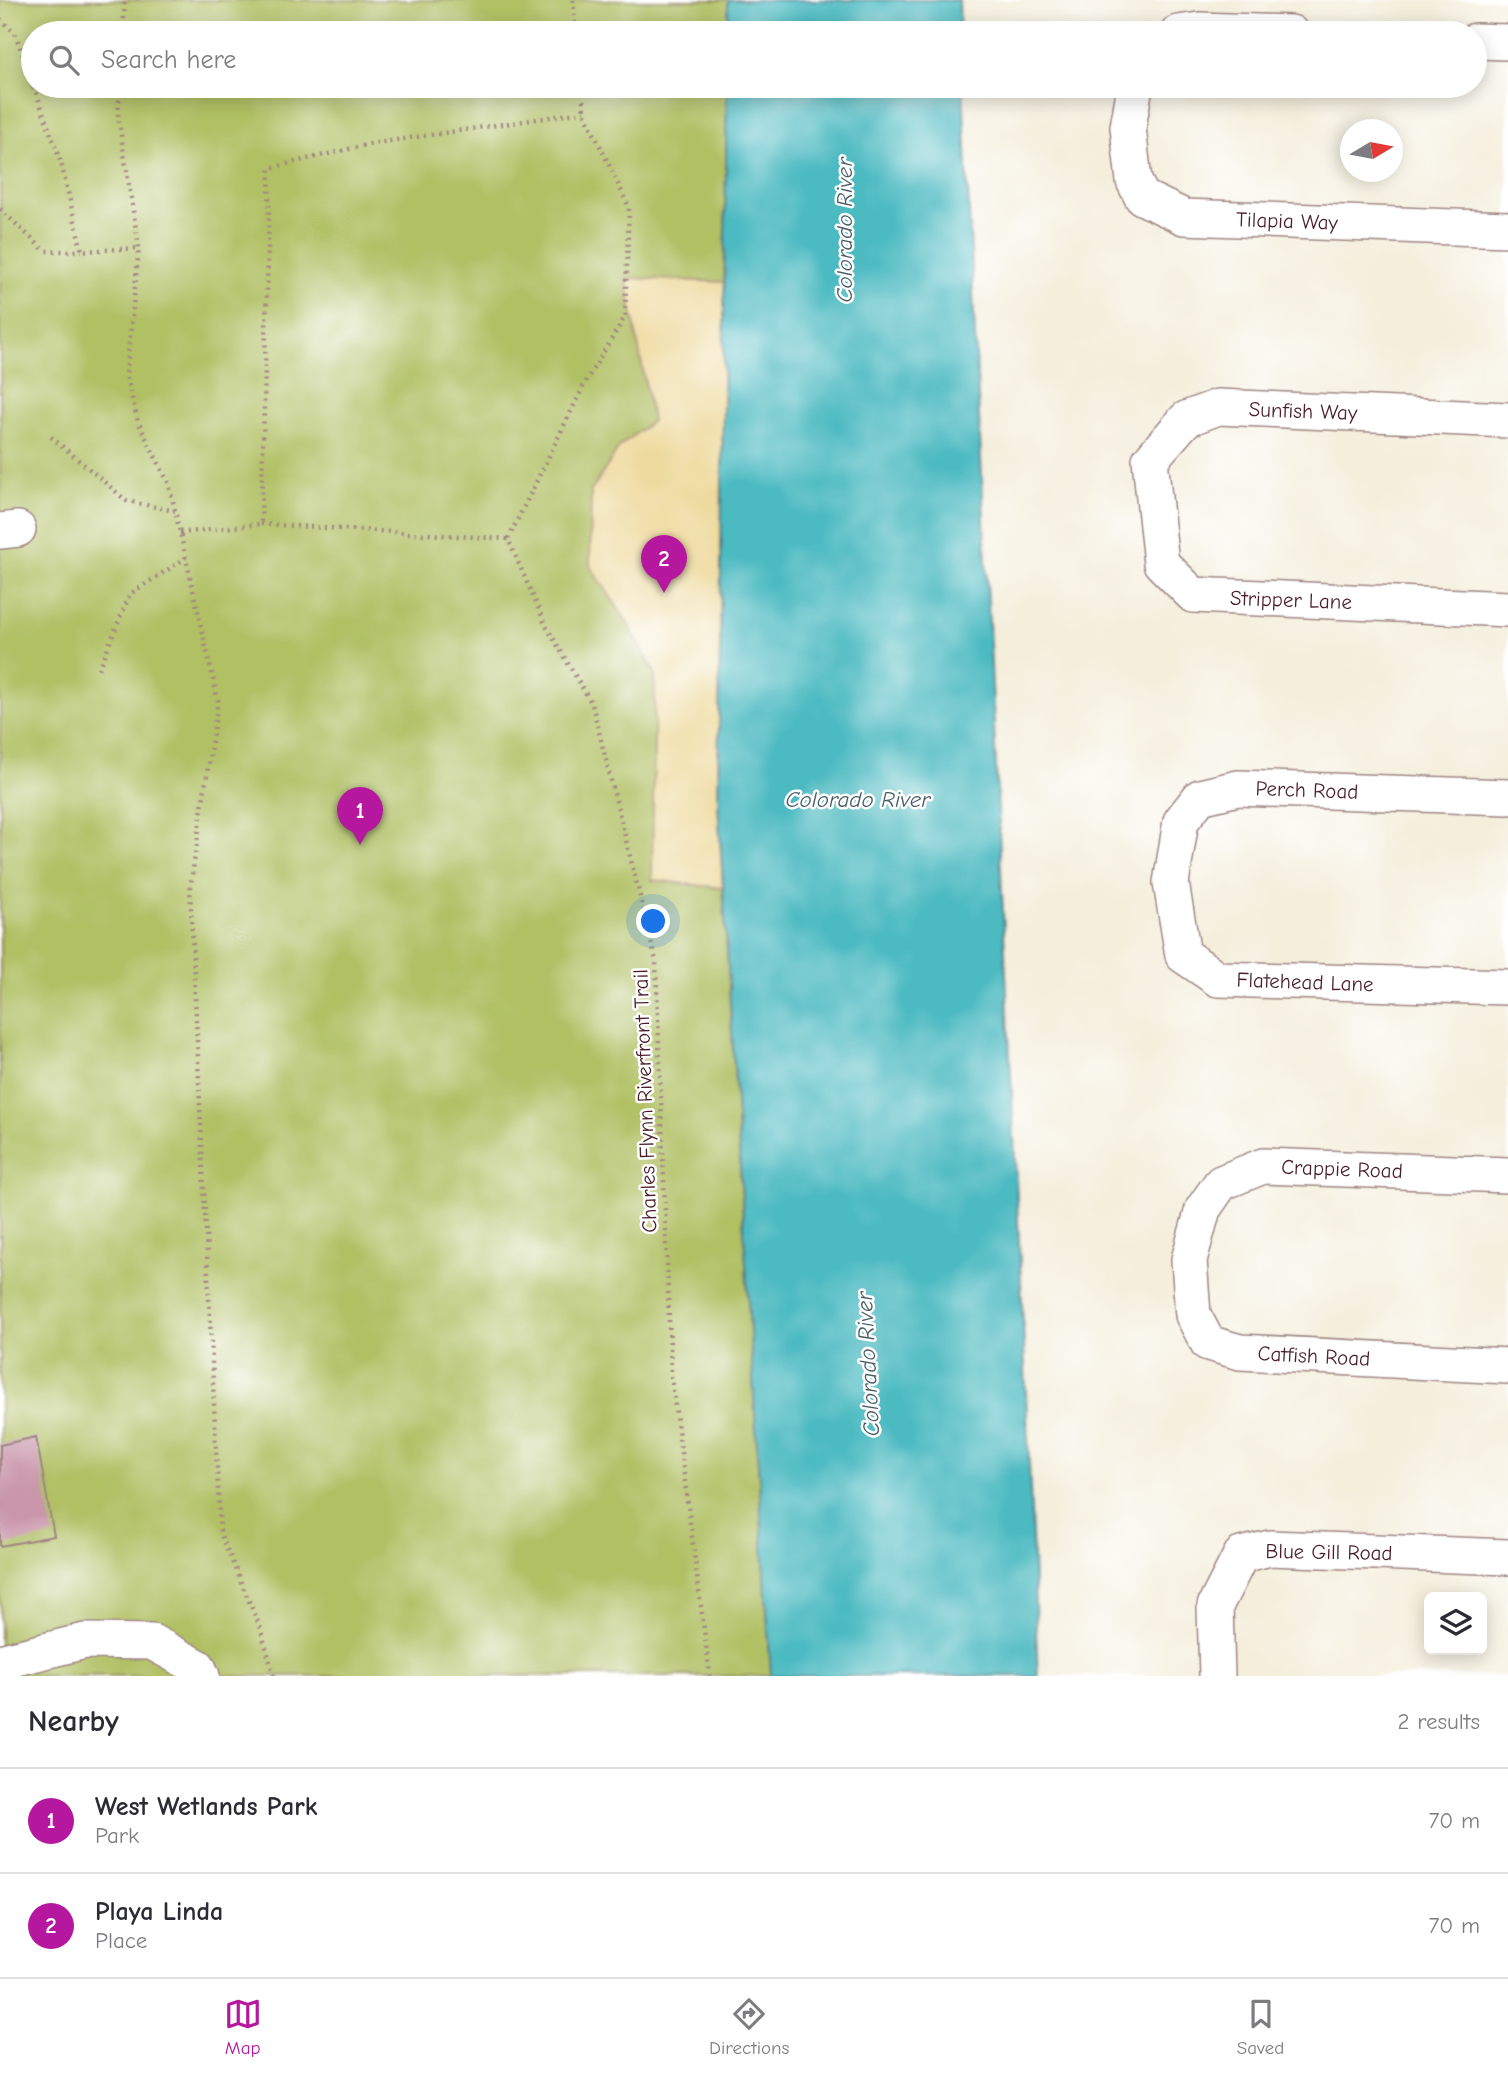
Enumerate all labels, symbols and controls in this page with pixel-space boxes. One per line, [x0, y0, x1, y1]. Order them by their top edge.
search box [21, 21, 1487, 98]
icon: search [45, 41, 83, 79]
text: Search here [101, 45, 236, 75]
north arrow [1340, 119, 1403, 182]
water label: Colorado River [831, 157, 858, 303]
street label: Tilapia Way [1236, 207, 1339, 235]
street label: Sunfish Way [1248, 397, 1358, 425]
pin: 2 [641, 535, 687, 593]
street label: Stripper Lane [1230, 586, 1352, 614]
street label: Perch Road [1255, 776, 1359, 804]
water label: Colorado River [785, 786, 931, 813]
pin: 1 [337, 787, 383, 845]
your location [636, 904, 670, 938]
street label: Flatehead Lane [1236, 968, 1374, 996]
street label: Charles Flynn Riverfront Trail [628, 969, 662, 1233]
street label: Crappie Road [1281, 1155, 1403, 1183]
water label: Colorado River [851, 1290, 885, 1437]
street label: Catfish Road [1257, 1341, 1371, 1371]
street label: Blue Gill Road [1265, 1539, 1393, 1565]
map controls [1424, 1592, 1487, 1655]
button: layers [1424, 1592, 1487, 1655]
text: Nearby [28, 1704, 119, 1739]
text: 2 results [1398, 1708, 1480, 1735]
text: West Wetlands Park [95, 1792, 317, 1822]
text: 1 [46, 1807, 56, 1834]
text: 70 m [1428, 1807, 1480, 1834]
text: Park [95, 1822, 139, 1849]
text: Playa Linda [95, 1897, 223, 1927]
text: 2 [45, 1912, 57, 1939]
text: 70 m [1428, 1912, 1480, 1939]
text: Place [95, 1927, 147, 1954]
tab: Map [224, 1995, 262, 2059]
tab: Directions [709, 1995, 789, 2059]
tab: Saved [1237, 1995, 1284, 2059]

